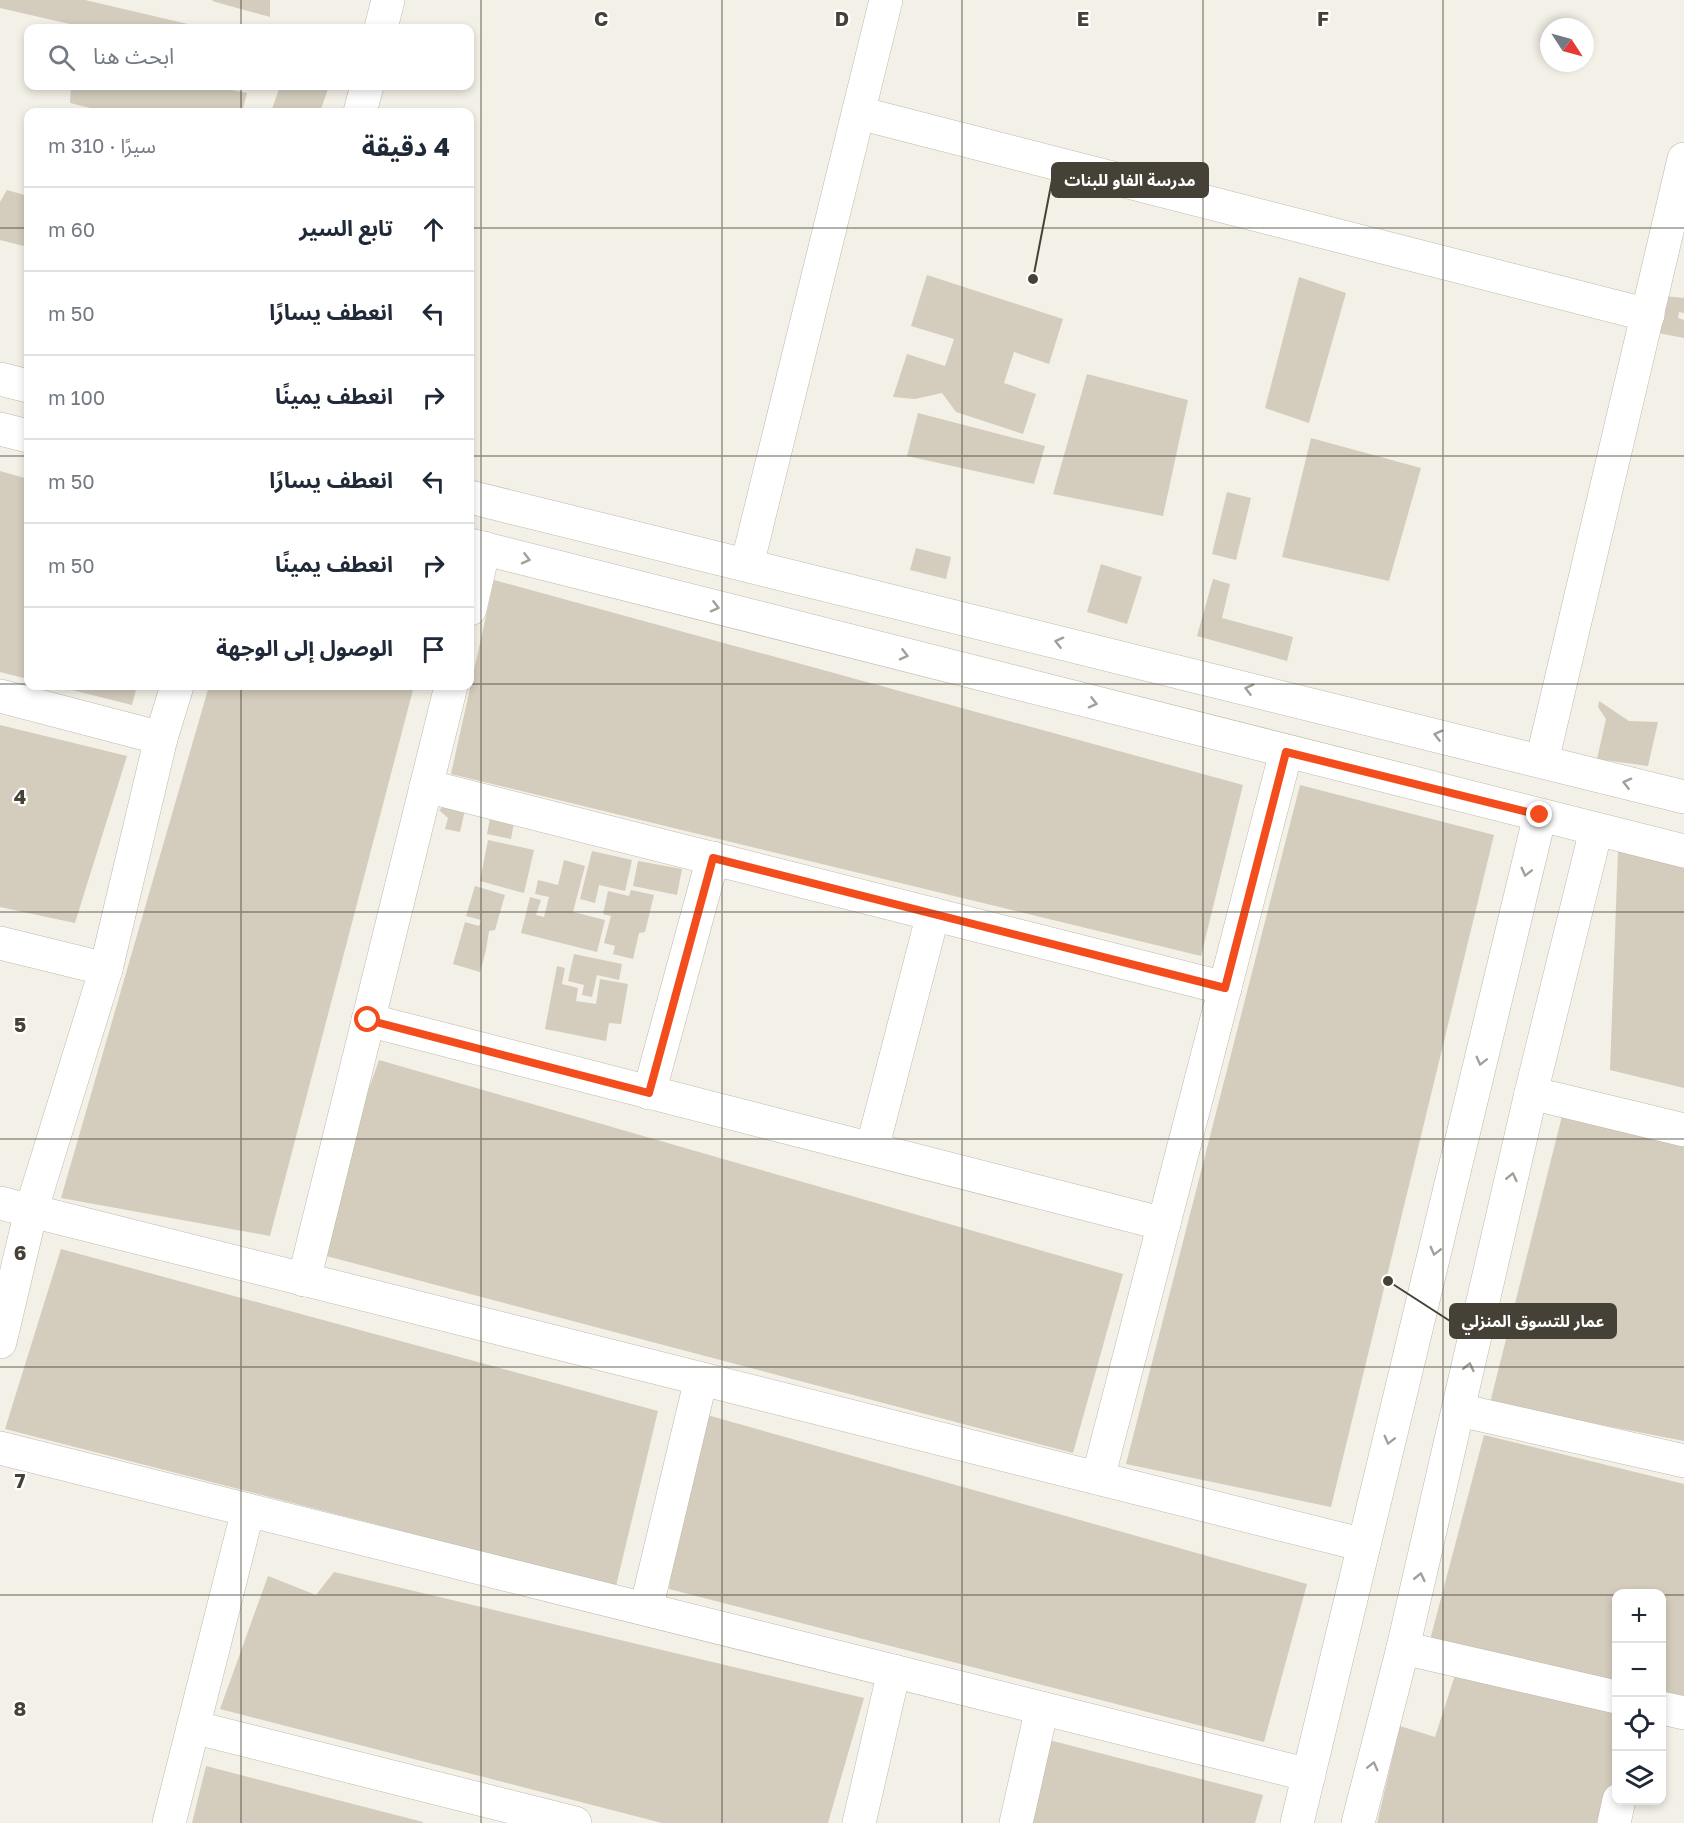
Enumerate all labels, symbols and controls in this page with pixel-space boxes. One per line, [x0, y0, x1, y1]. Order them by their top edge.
text: C [594, 6, 608, 30]
text: D [835, 6, 849, 30]
text: E [1077, 6, 1089, 30]
text: F [1317, 6, 1329, 30]
north arrow [1540, 18, 1594, 72]
search box [24, 24, 474, 90]
icon: search [45, 41, 78, 74]
text: ابحث هنا [93, 42, 174, 69]
text: 4 دقيقة [362, 131, 450, 162]
text: سيرًا · 310 m [48, 133, 156, 157]
callout: مدرسة الفاو للبنات [1052, 163, 1208, 197]
text: مدرسة الفاو للبنات [1064, 170, 1196, 190]
icon: ahead [417, 213, 450, 246]
text: تابع السير [299, 214, 393, 241]
text: 60 m [48, 217, 95, 241]
icon: left [417, 297, 450, 330]
text: انعطف يسارًا [269, 298, 393, 325]
text: 50 m [48, 301, 95, 325]
icon: right [417, 381, 450, 414]
text: انعطف يمينًا [275, 382, 393, 409]
text: 100 m [48, 385, 105, 409]
icon: left [417, 465, 450, 498]
text: انعطف يسارًا [269, 466, 393, 493]
text: 50 m [48, 469, 95, 493]
icon: right [417, 549, 450, 582]
text: انعطف يمينًا [275, 550, 393, 577]
one-way arrow [520, 552, 531, 564]
text: 50 m [48, 553, 95, 577]
one-way arrow [709, 600, 720, 612]
icon: arrive [417, 633, 450, 666]
text: الوصول إلى الوجهة [216, 634, 393, 661]
one-way arrow [1055, 637, 1065, 650]
one-way arrow [899, 647, 909, 660]
one-way arrow [1244, 683, 1254, 696]
one-way arrow [1088, 695, 1098, 708]
one-way arrow [1433, 730, 1443, 743]
one-way arrow [1622, 777, 1632, 790]
text: 4 [14, 784, 26, 808]
route end [1526, 801, 1552, 827]
one-way arrow [1521, 866, 1534, 876]
route start [354, 1006, 380, 1032]
text: 5 [14, 1012, 26, 1036]
one-way arrow [1475, 1056, 1488, 1066]
one-way arrow [1505, 1172, 1518, 1182]
text: 6 [14, 1240, 26, 1264]
one-way arrow [1429, 1246, 1442, 1256]
callout: عمار للتسوق المنزلي [1450, 1304, 1616, 1338]
text: عمار للتسوق المنزلي [1462, 1311, 1605, 1335]
one-way arrow [1462, 1362, 1475, 1372]
one-way arrow [1384, 1435, 1397, 1445]
text: 7 [15, 1468, 26, 1492]
one-way arrow [1413, 1572, 1426, 1582]
map controls [1612, 1589, 1666, 1805]
button: + [1612, 1589, 1666, 1643]
button: − [1612, 1643, 1666, 1697]
text: 8 [14, 1696, 26, 1720]
button: locate [1612, 1697, 1666, 1751]
button: layers [1612, 1751, 1666, 1805]
one-way arrow [1365, 1762, 1378, 1772]

